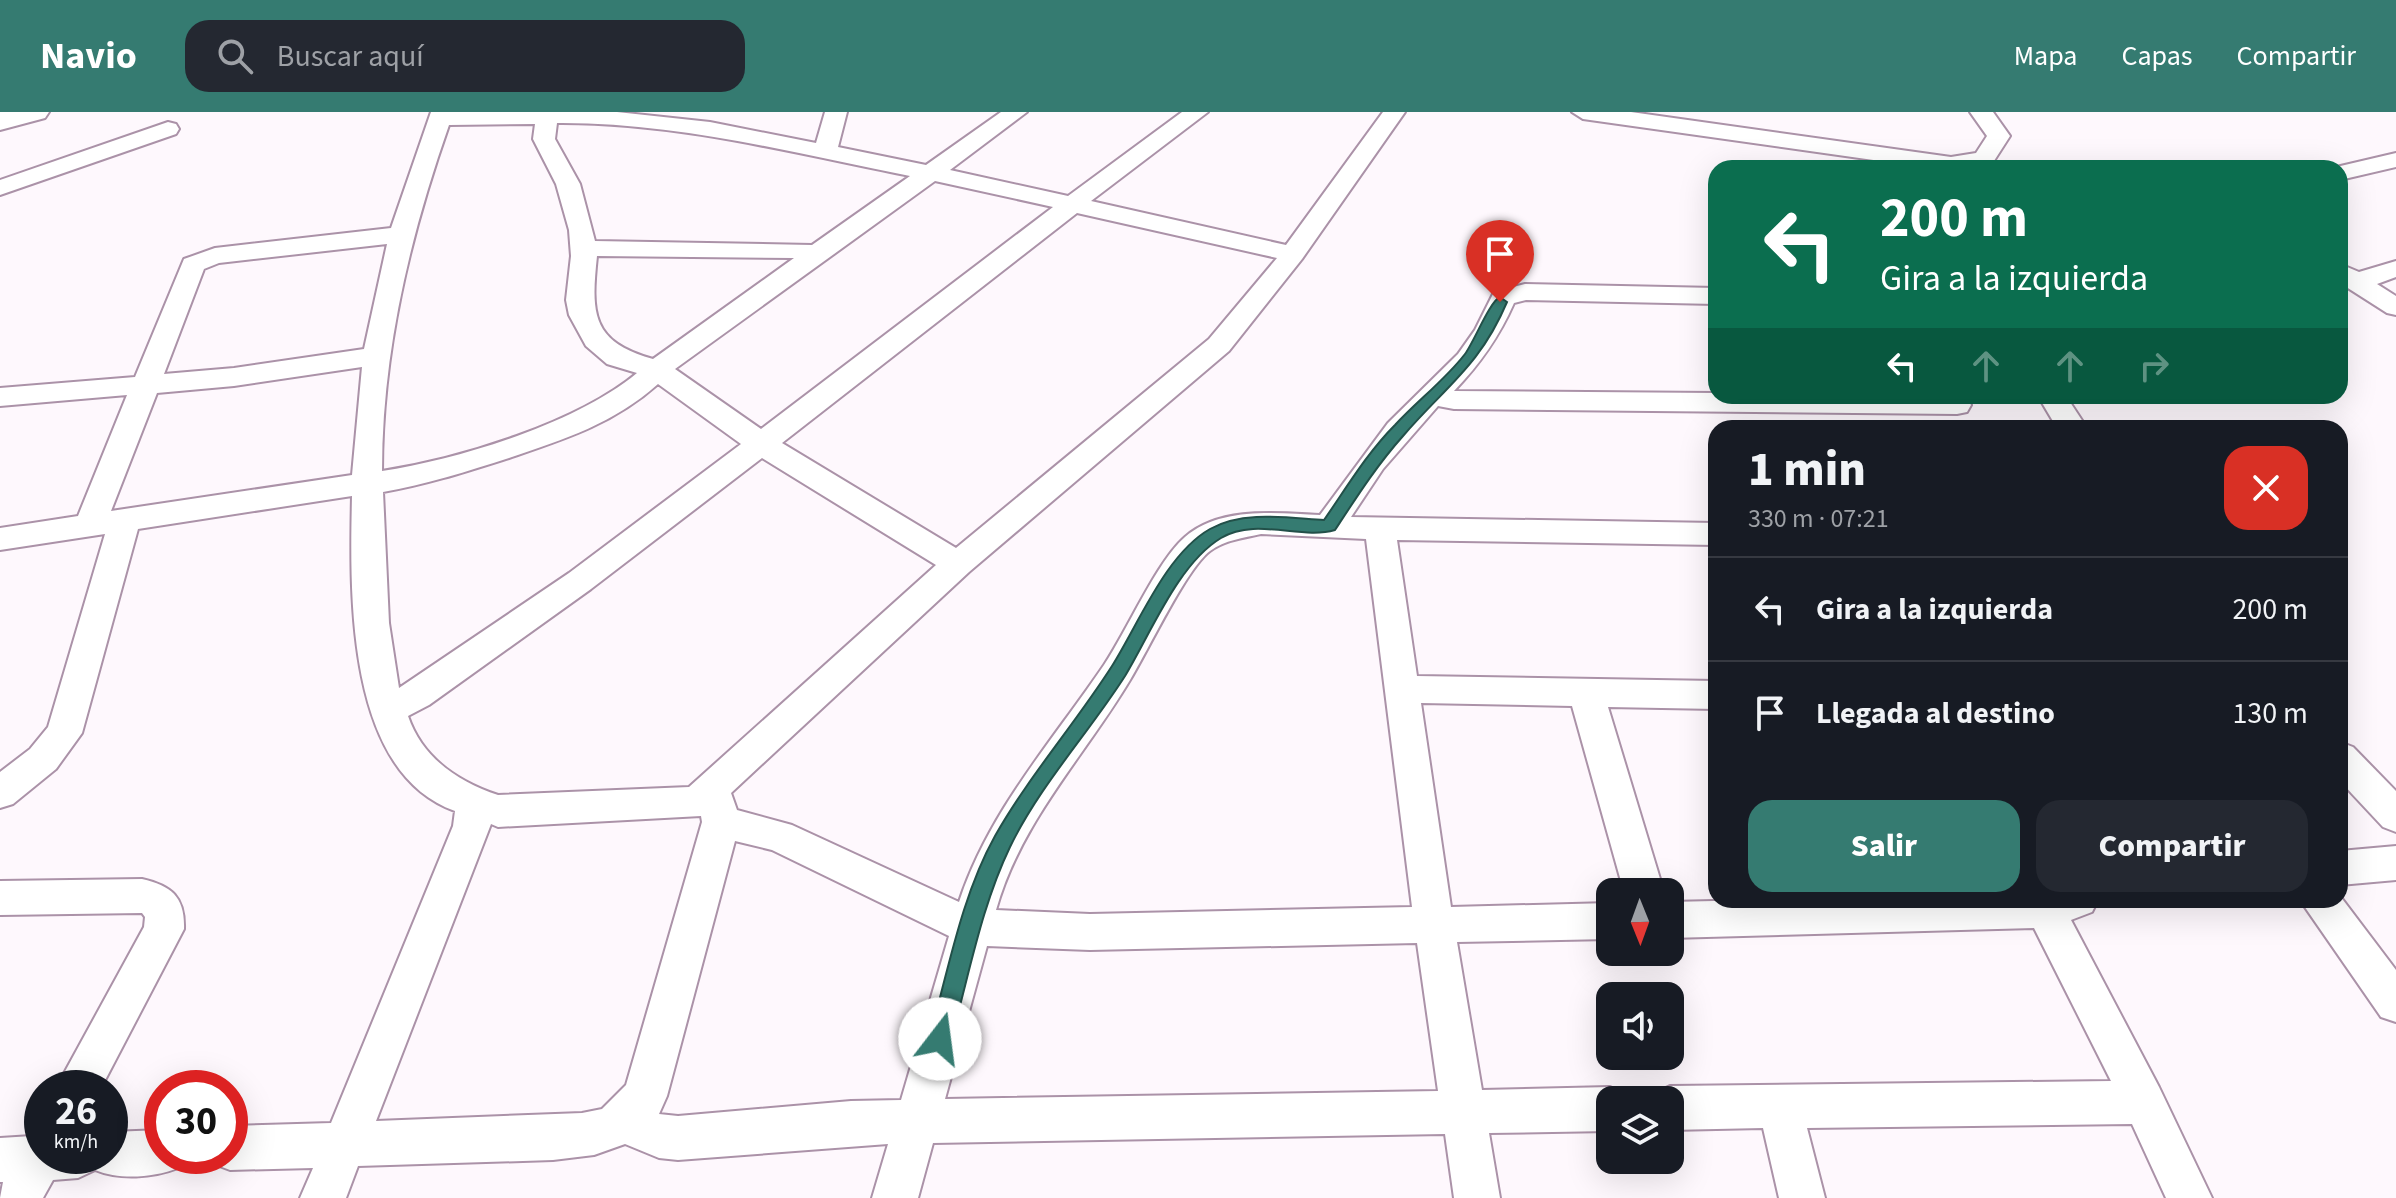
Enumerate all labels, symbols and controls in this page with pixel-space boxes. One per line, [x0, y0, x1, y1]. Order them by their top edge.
search box [185, 20, 745, 92]
text: Navio [40, 29, 137, 83]
icon: search [213, 34, 257, 78]
text: Buscar aquí [277, 35, 424, 78]
text: Mapa [2014, 36, 2077, 76]
text: Capas [2121, 36, 2193, 76]
text: Compartir [2237, 36, 2356, 76]
text: 200 m [1880, 179, 2028, 258]
icon: left [1748, 192, 1852, 296]
pin [1466, 220, 1534, 302]
icon: arrive [1478, 232, 1522, 276]
text: Gira a la izquierda [1880, 253, 2148, 304]
icon: left [1880, 344, 1924, 388]
icon: ahead [1964, 344, 2008, 388]
icon: ahead [2048, 344, 2092, 388]
icon: right [2132, 344, 2176, 388]
text: 1 min [1748, 436, 1866, 504]
button: close [2224, 446, 2308, 530]
text: 330 m · 07:21 [1748, 500, 1889, 537]
icon: left [1748, 587, 1792, 631]
text: Gira a la izquierda [1816, 588, 2053, 631]
text: 200 m [2232, 588, 2308, 631]
icon: arrive [1748, 691, 1792, 735]
text: Llegada al destino [1816, 692, 2055, 735]
text: 130 m [2232, 692, 2308, 735]
button: Salir [1748, 800, 2020, 892]
button: Compartir [2036, 800, 2308, 892]
north arrow [1596, 878, 1684, 966]
map controls [1596, 878, 1684, 1174]
button: sound [1596, 982, 1684, 1070]
position arrow [898, 997, 982, 1081]
speed limit sign: 30 [144, 1070, 248, 1174]
text: 26 [55, 1083, 97, 1140]
button: layers [1596, 1086, 1684, 1174]
text: km/h [54, 1128, 98, 1156]

